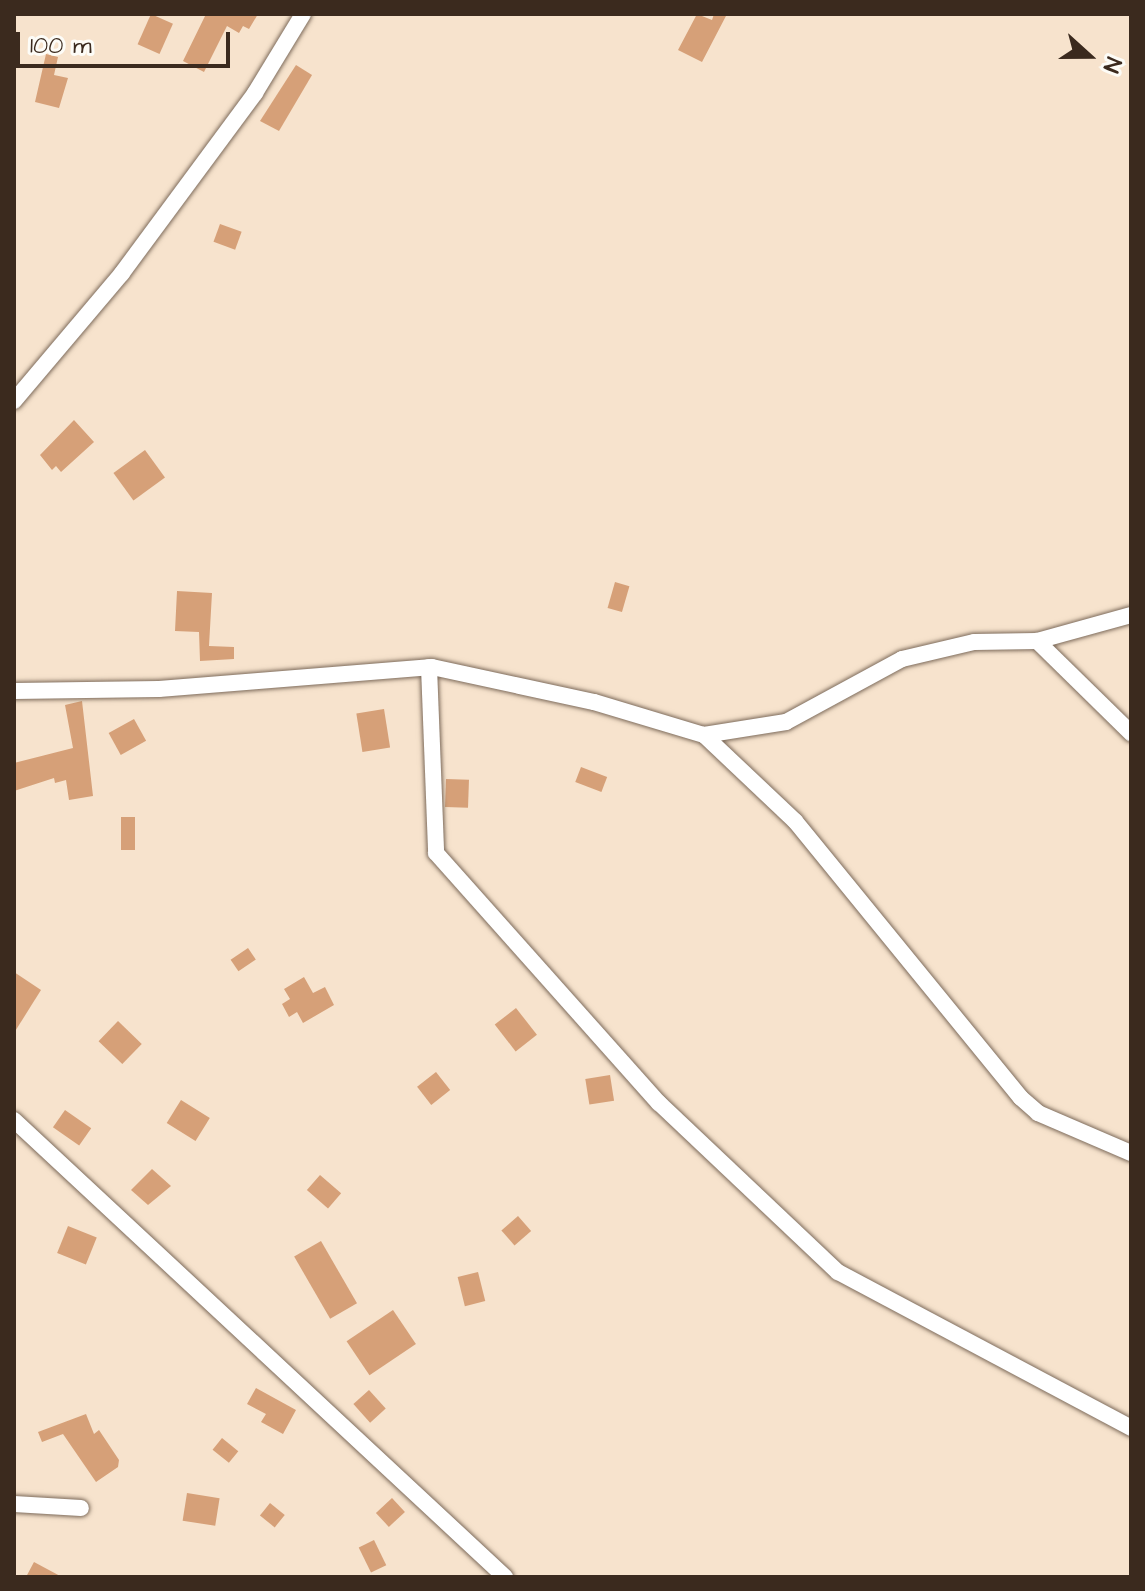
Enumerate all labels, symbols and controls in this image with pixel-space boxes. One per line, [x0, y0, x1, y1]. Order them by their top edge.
scale bar [20, 16, 234, 66]
north arrow [1049, 16, 1129, 96]
text: 100 m [30, 29, 92, 63]
text: N [1095, 53, 1129, 77]

